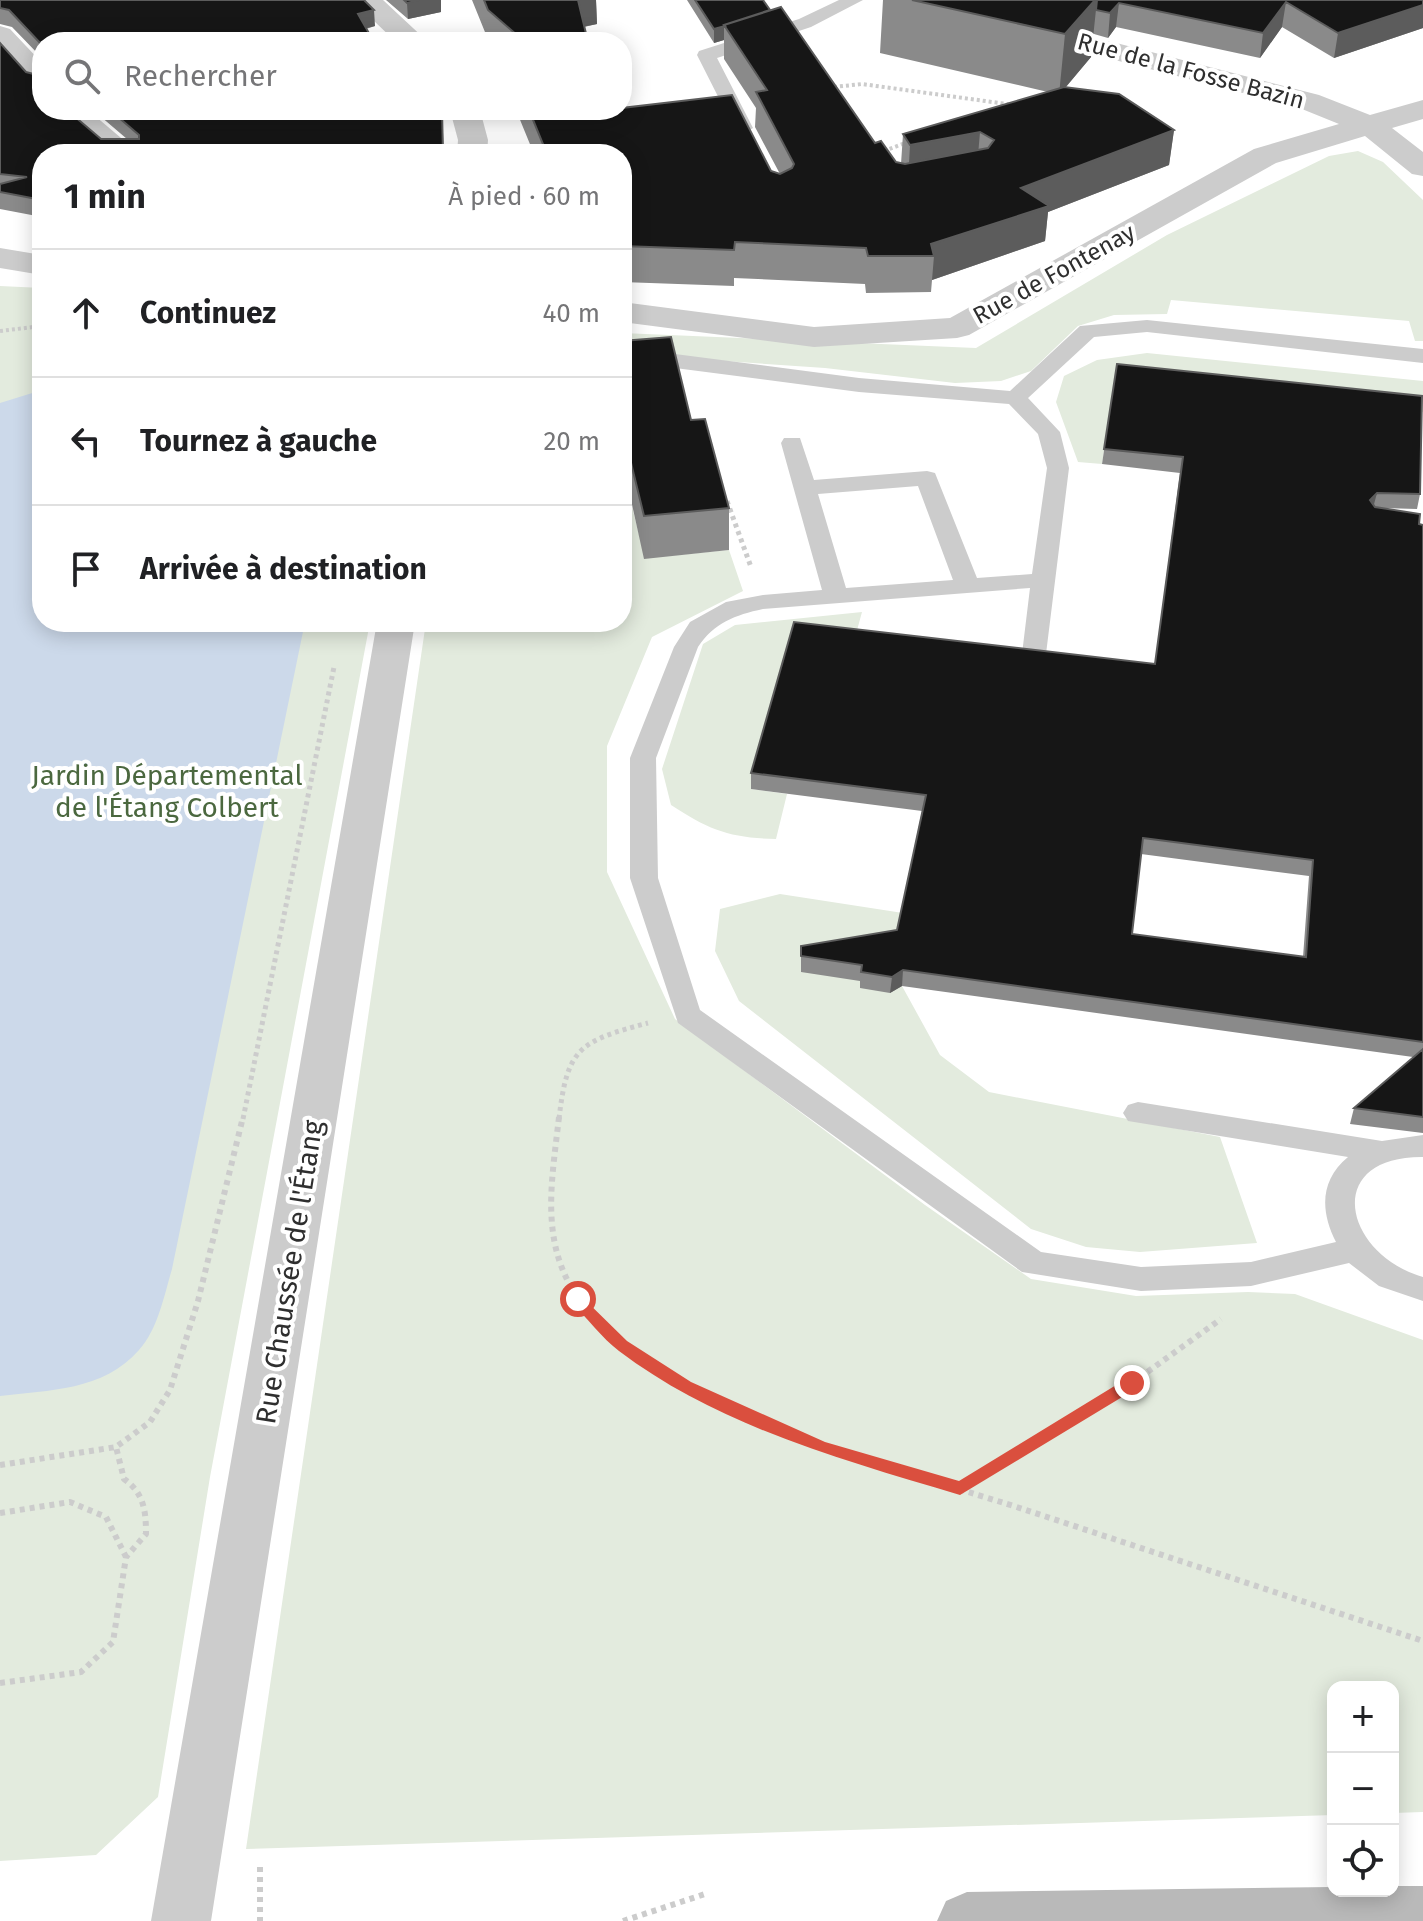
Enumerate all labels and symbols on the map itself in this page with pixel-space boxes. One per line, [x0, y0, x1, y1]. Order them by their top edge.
street label: Rue de la Fosse Bazin [1075, 27, 1307, 115]
street label: Rue de Fontenay [968, 218, 1140, 330]
park label: Jardin Départemental de l'Étang Colbert [31, 759, 303, 824]
street label: Rue Chaussée de l'Étang [249, 1117, 330, 1426]
route start [560, 1281, 596, 1317]
route end [1114, 1365, 1150, 1401]

